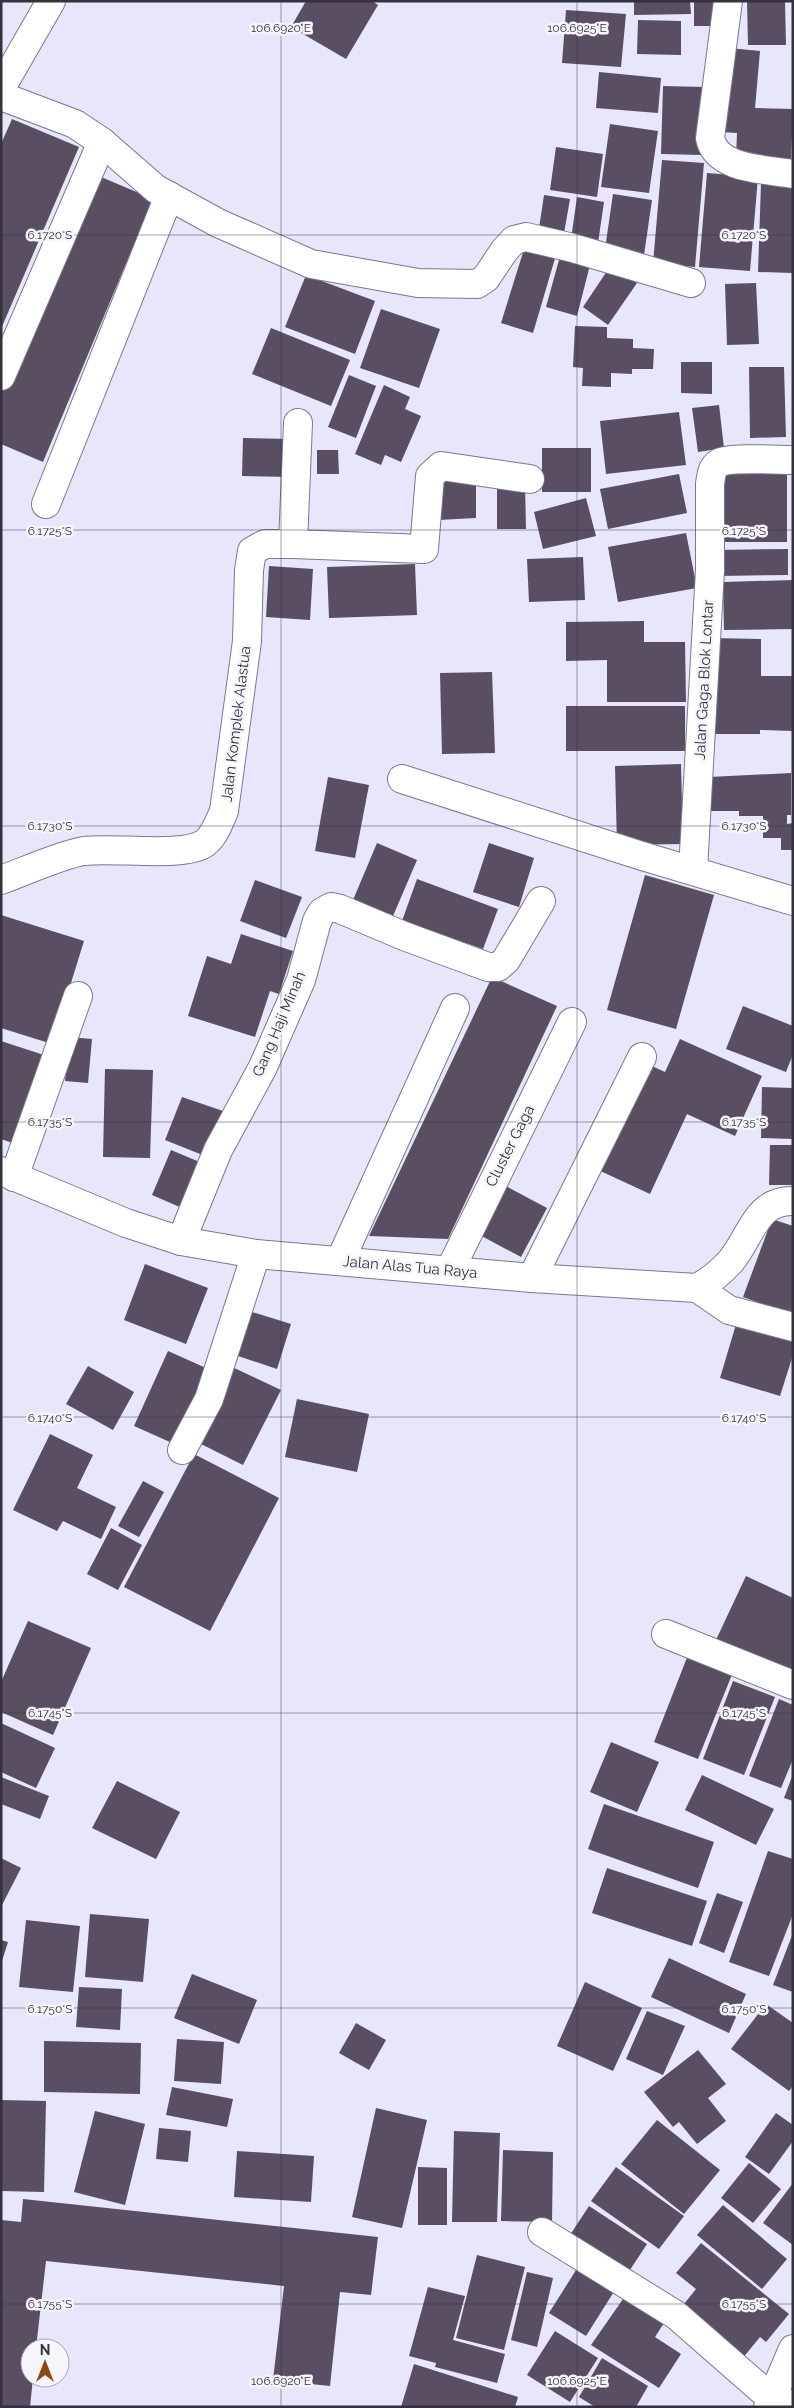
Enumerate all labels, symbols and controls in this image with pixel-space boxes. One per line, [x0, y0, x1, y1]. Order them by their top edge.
text: 106.6920°E [251, 21, 311, 35]
text: 106.6925°E [547, 21, 607, 35]
text: 6.1720°S [28, 228, 72, 242]
text: 6.1720°S [722, 228, 766, 242]
text: 6.1725°S [28, 524, 72, 538]
text: 6.1725°S [722, 524, 766, 538]
street label: Jalan Gaga Blok Lontar [691, 599, 717, 760]
street label: Jalan Komplek Alastua [217, 645, 255, 803]
text: 6.1730°S [28, 819, 72, 833]
text: 6.1730°S [722, 819, 766, 833]
street label: Gang Haji Minah [249, 969, 309, 1079]
street label: Cluster Gaga [482, 1102, 538, 1190]
text: 6.1735°S [28, 1115, 72, 1129]
text: 6.1735°S [722, 1115, 766, 1129]
street label: Jalan Alas Tua Raya [342, 1252, 478, 1282]
text: 6.1740°S [28, 1411, 72, 1425]
text: 6.1740°S [722, 1411, 766, 1425]
text: 6.1745°S [28, 1706, 72, 1720]
text: 6.1745°S [722, 1706, 766, 1720]
text: 6.1750°S [28, 2002, 72, 2016]
text: 6.1750°S [722, 2002, 766, 2016]
text: 6.1755°S [28, 2297, 72, 2311]
text: 6.1755°S [722, 2297, 766, 2311]
north arrow [20, 2338, 70, 2388]
text: N [40, 2342, 50, 2358]
text: 106.6920°E [251, 2374, 311, 2388]
text: 106.6925°E [547, 2374, 607, 2388]

